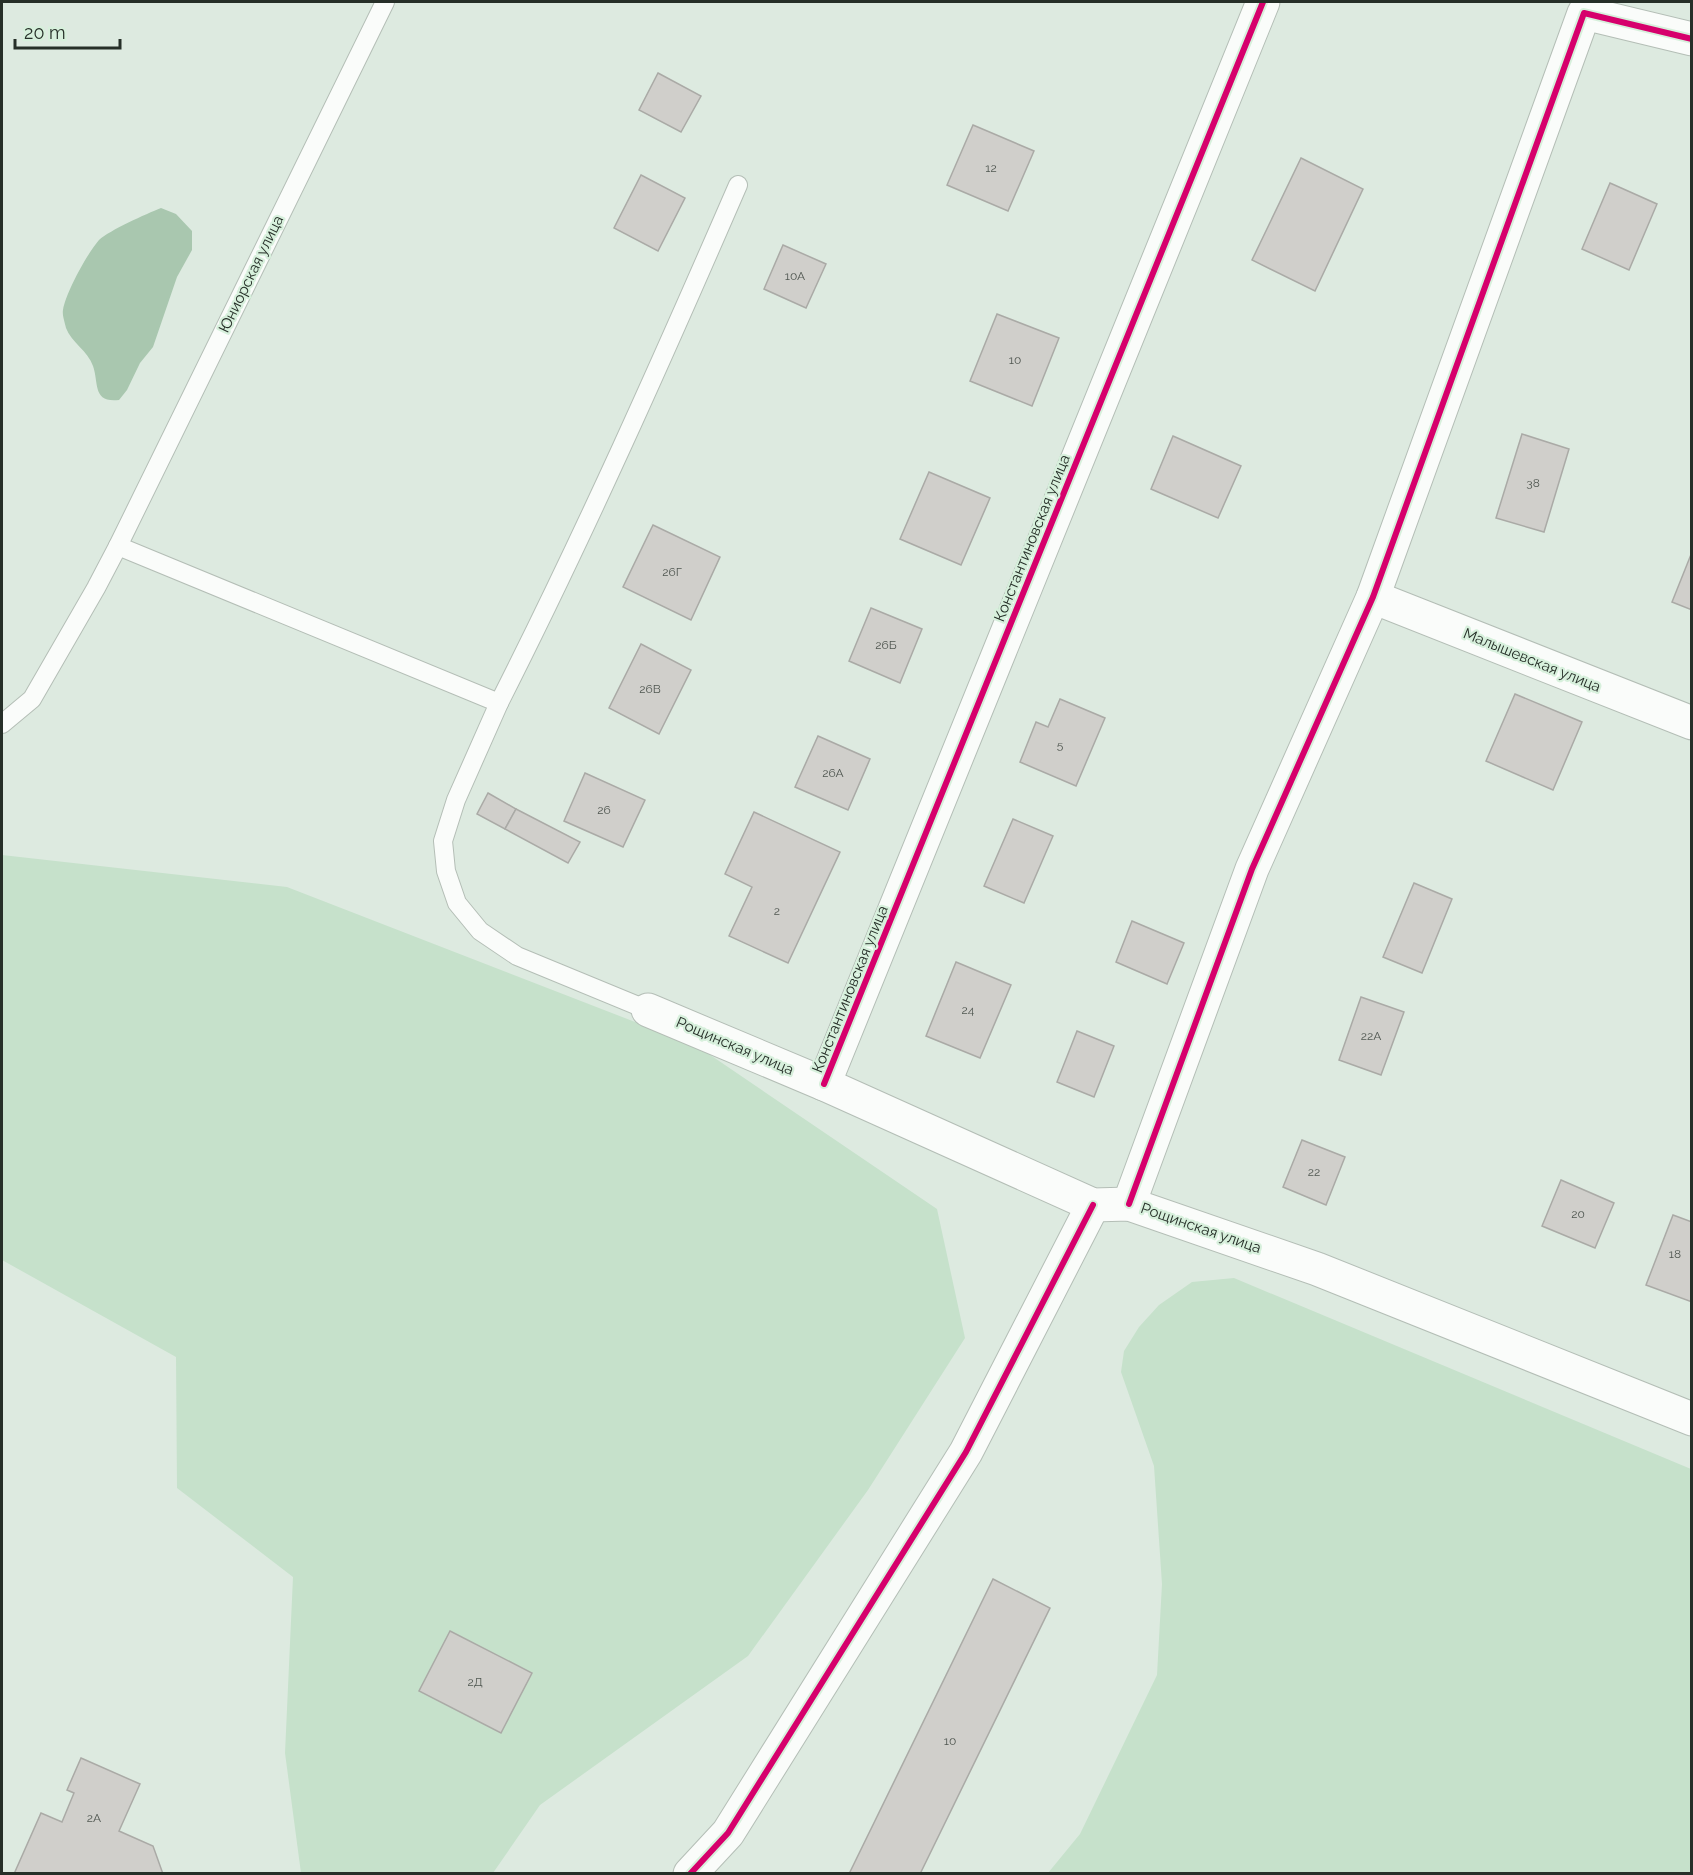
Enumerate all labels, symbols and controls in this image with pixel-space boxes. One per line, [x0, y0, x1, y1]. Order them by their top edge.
scale bar [15, 12, 120, 50]
text: 20 m [24, 22, 66, 43]
house number: 12 [985, 161, 997, 175]
street label: Юниорская улица [215, 212, 287, 336]
house number: 10А [785, 269, 805, 283]
house number: 10 [1009, 353, 1021, 367]
street label: Константиновская улица [990, 452, 1074, 624]
house number: 38 [1526, 476, 1540, 490]
house number: 26Г [662, 565, 682, 579]
street label: Малышевская улица [1461, 624, 1603, 696]
house number: 26Б [875, 638, 897, 652]
house number: 26В [639, 682, 661, 696]
house number: 5 [1057, 738, 1064, 752]
house number: 26А [822, 766, 844, 780]
house number: 26 [597, 803, 611, 817]
street label: Константиновская улица [808, 903, 892, 1075]
house number: 2 [774, 904, 780, 918]
house number: 24 [962, 1003, 975, 1017]
street label: Рощинская улица [673, 1013, 797, 1079]
house number: 22А [1361, 1029, 1381, 1043]
house number: 22 [1308, 1165, 1320, 1179]
street label: Рощинская улица [1138, 1199, 1264, 1257]
house number: 20 [1571, 1207, 1585, 1221]
house number: 18 [1669, 1247, 1681, 1261]
house number: 2Д [467, 1675, 483, 1689]
house number: 10 [944, 1734, 956, 1748]
house number: 2А [87, 1811, 101, 1825]

